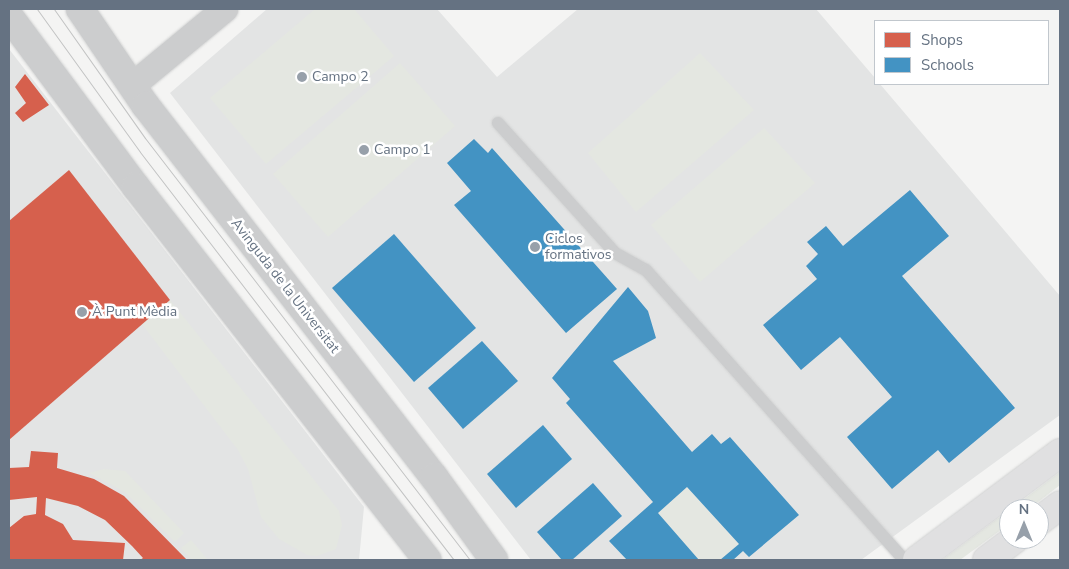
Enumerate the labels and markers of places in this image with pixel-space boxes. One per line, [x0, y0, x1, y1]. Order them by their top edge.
place label: Campo 2 [312, 69, 369, 85]
marker: Campo 2 [296, 71, 308, 83]
place label: Campo 1 [374, 142, 431, 158]
marker: Campo 1 [358, 144, 370, 156]
place label: Ciclos formativos [545, 231, 611, 264]
marker: Ciclos formativos [529, 241, 541, 253]
place label: À Punt Mèdia [92, 304, 177, 320]
marker: À Punt Mèdia [76, 306, 88, 318]

